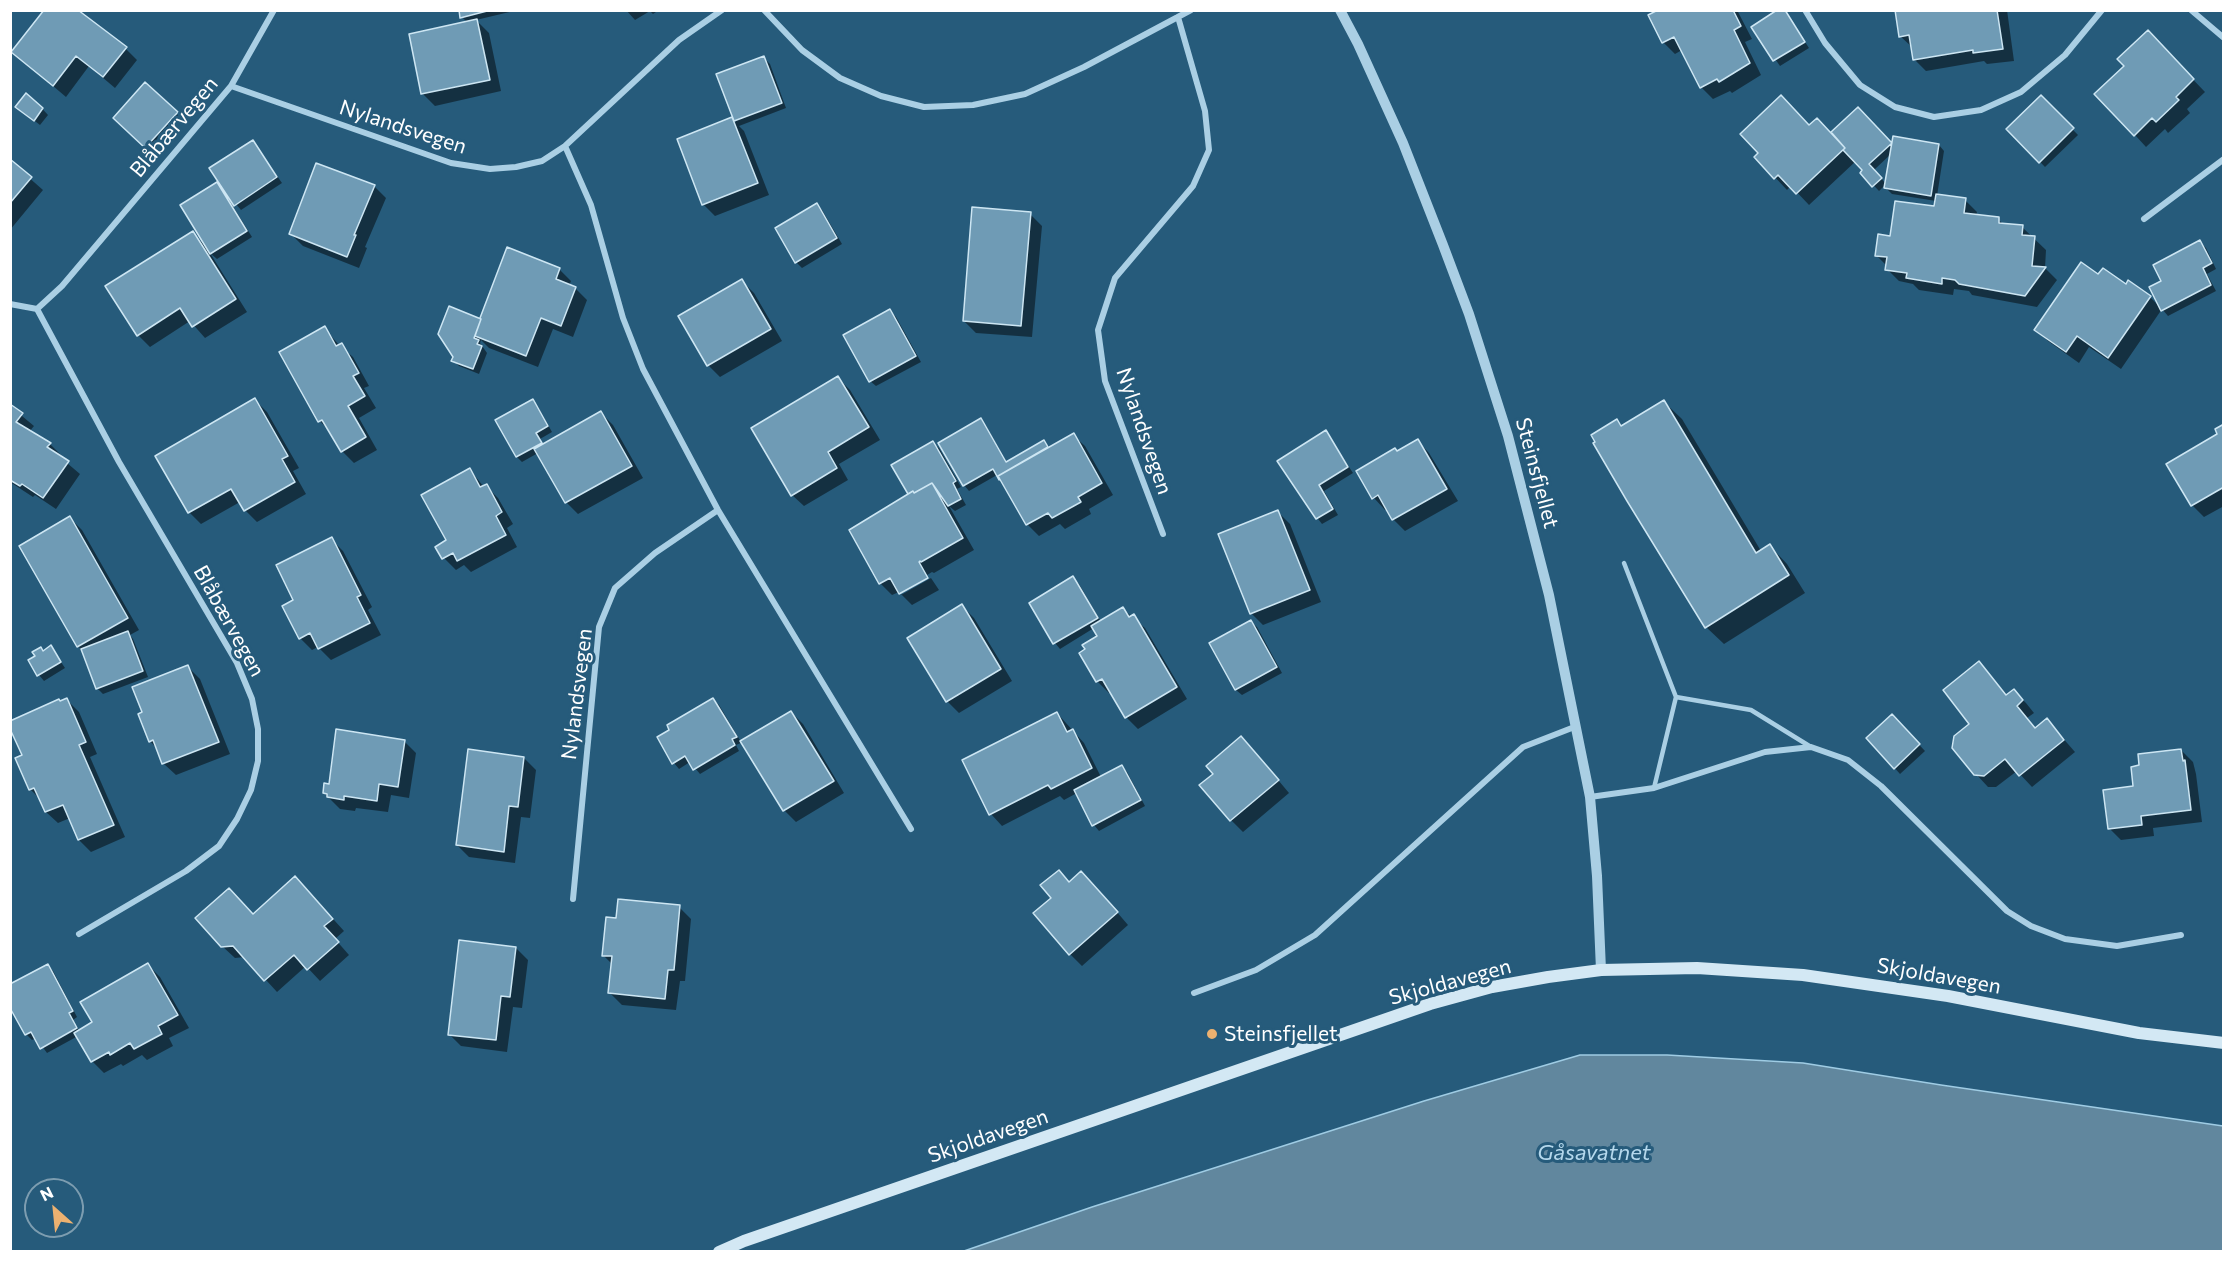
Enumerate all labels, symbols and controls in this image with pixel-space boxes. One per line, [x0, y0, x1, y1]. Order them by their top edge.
street label: Blåbærvegen [125, 72, 223, 182]
street label: Nylandsvegen [336, 95, 470, 159]
street label: Nylandsvegen [1111, 364, 1177, 498]
street label: Steinsfjellet [1510, 415, 1564, 531]
street label: Blåbærvegen [188, 561, 270, 681]
street label: Nylandsvegen [556, 627, 598, 761]
street label: Skjoldavegen [1875, 953, 2003, 999]
street label: Skjoldavegen [1386, 954, 1514, 1010]
place label: Steinsfjellet [1224, 1021, 1338, 1047]
marker: Steinsfjellet [1205, 1027, 1219, 1041]
street label: Skjoldavegen [925, 1104, 1051, 1168]
water label: Gåsavatnet [1537, 1140, 1651, 1166]
north arrow [24, 1178, 84, 1238]
text: N [37, 1182, 56, 1204]

